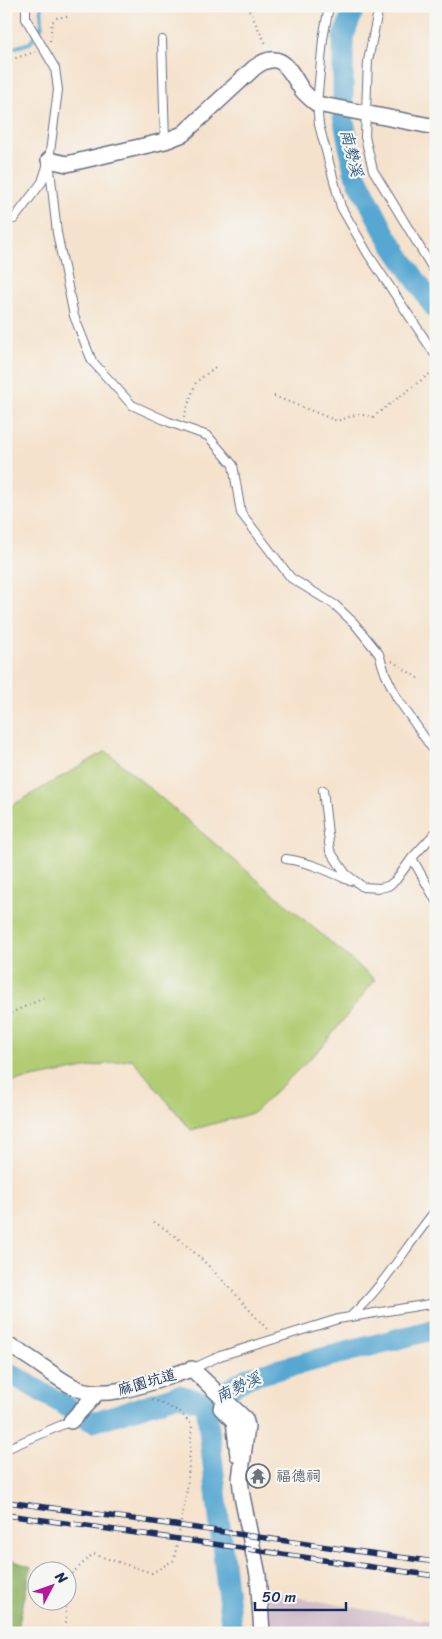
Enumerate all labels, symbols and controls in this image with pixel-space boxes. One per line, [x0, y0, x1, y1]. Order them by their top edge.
water label: 南勢溪 [332, 126, 372, 181]
street label: 麻園坑道 [115, 1361, 179, 1403]
water label: 南勢溪 [210, 1363, 267, 1411]
temple icon: 福德祠 [245, 1463, 271, 1489]
place label: 福德祠 [276, 1463, 321, 1489]
north arrow [28, 1562, 78, 1612]
text: N [48, 1565, 74, 1590]
scale bar [255, 1579, 346, 1611]
text: 50 m [262, 1584, 297, 1610]

